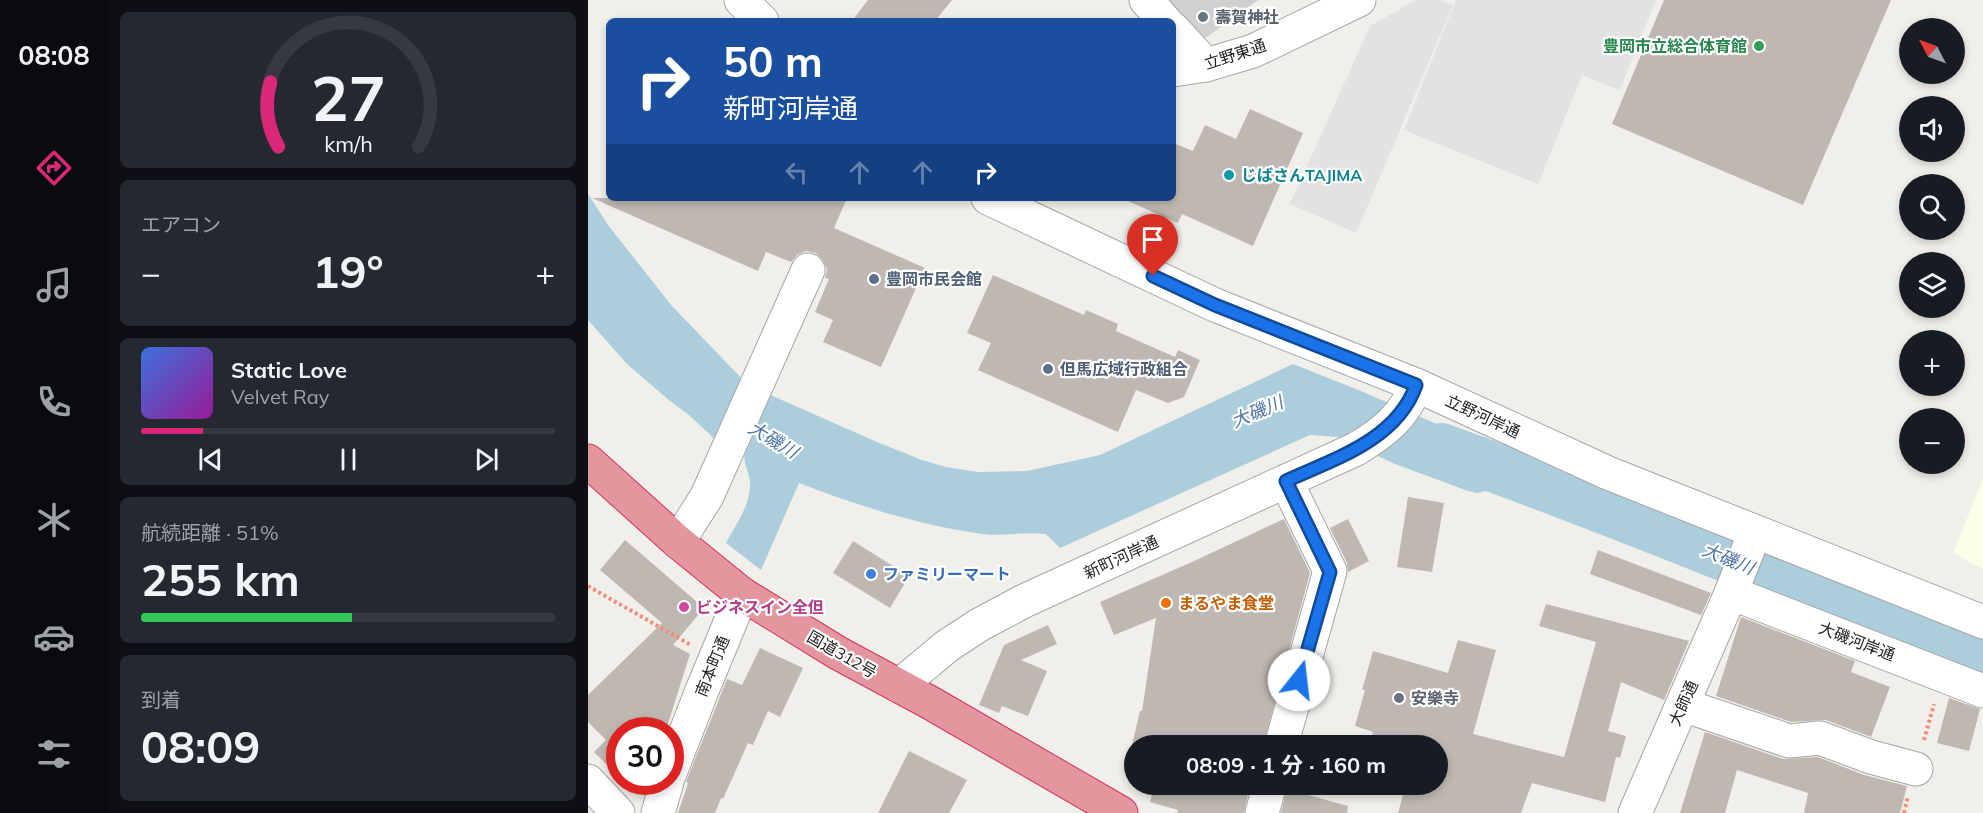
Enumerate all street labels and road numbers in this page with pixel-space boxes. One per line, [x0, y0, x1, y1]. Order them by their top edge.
street label: 立野東通 [1201, 35, 1269, 73]
street label: 立野河岸通 [1443, 390, 1523, 442]
street label: 新町河岸通 [1081, 531, 1161, 583]
street label: 大磯河岸通 [1816, 617, 1898, 665]
street label: 国道312号 [804, 626, 880, 682]
street label: 南本町通 [691, 633, 733, 699]
street label: 大師通 [1664, 677, 1702, 729]

